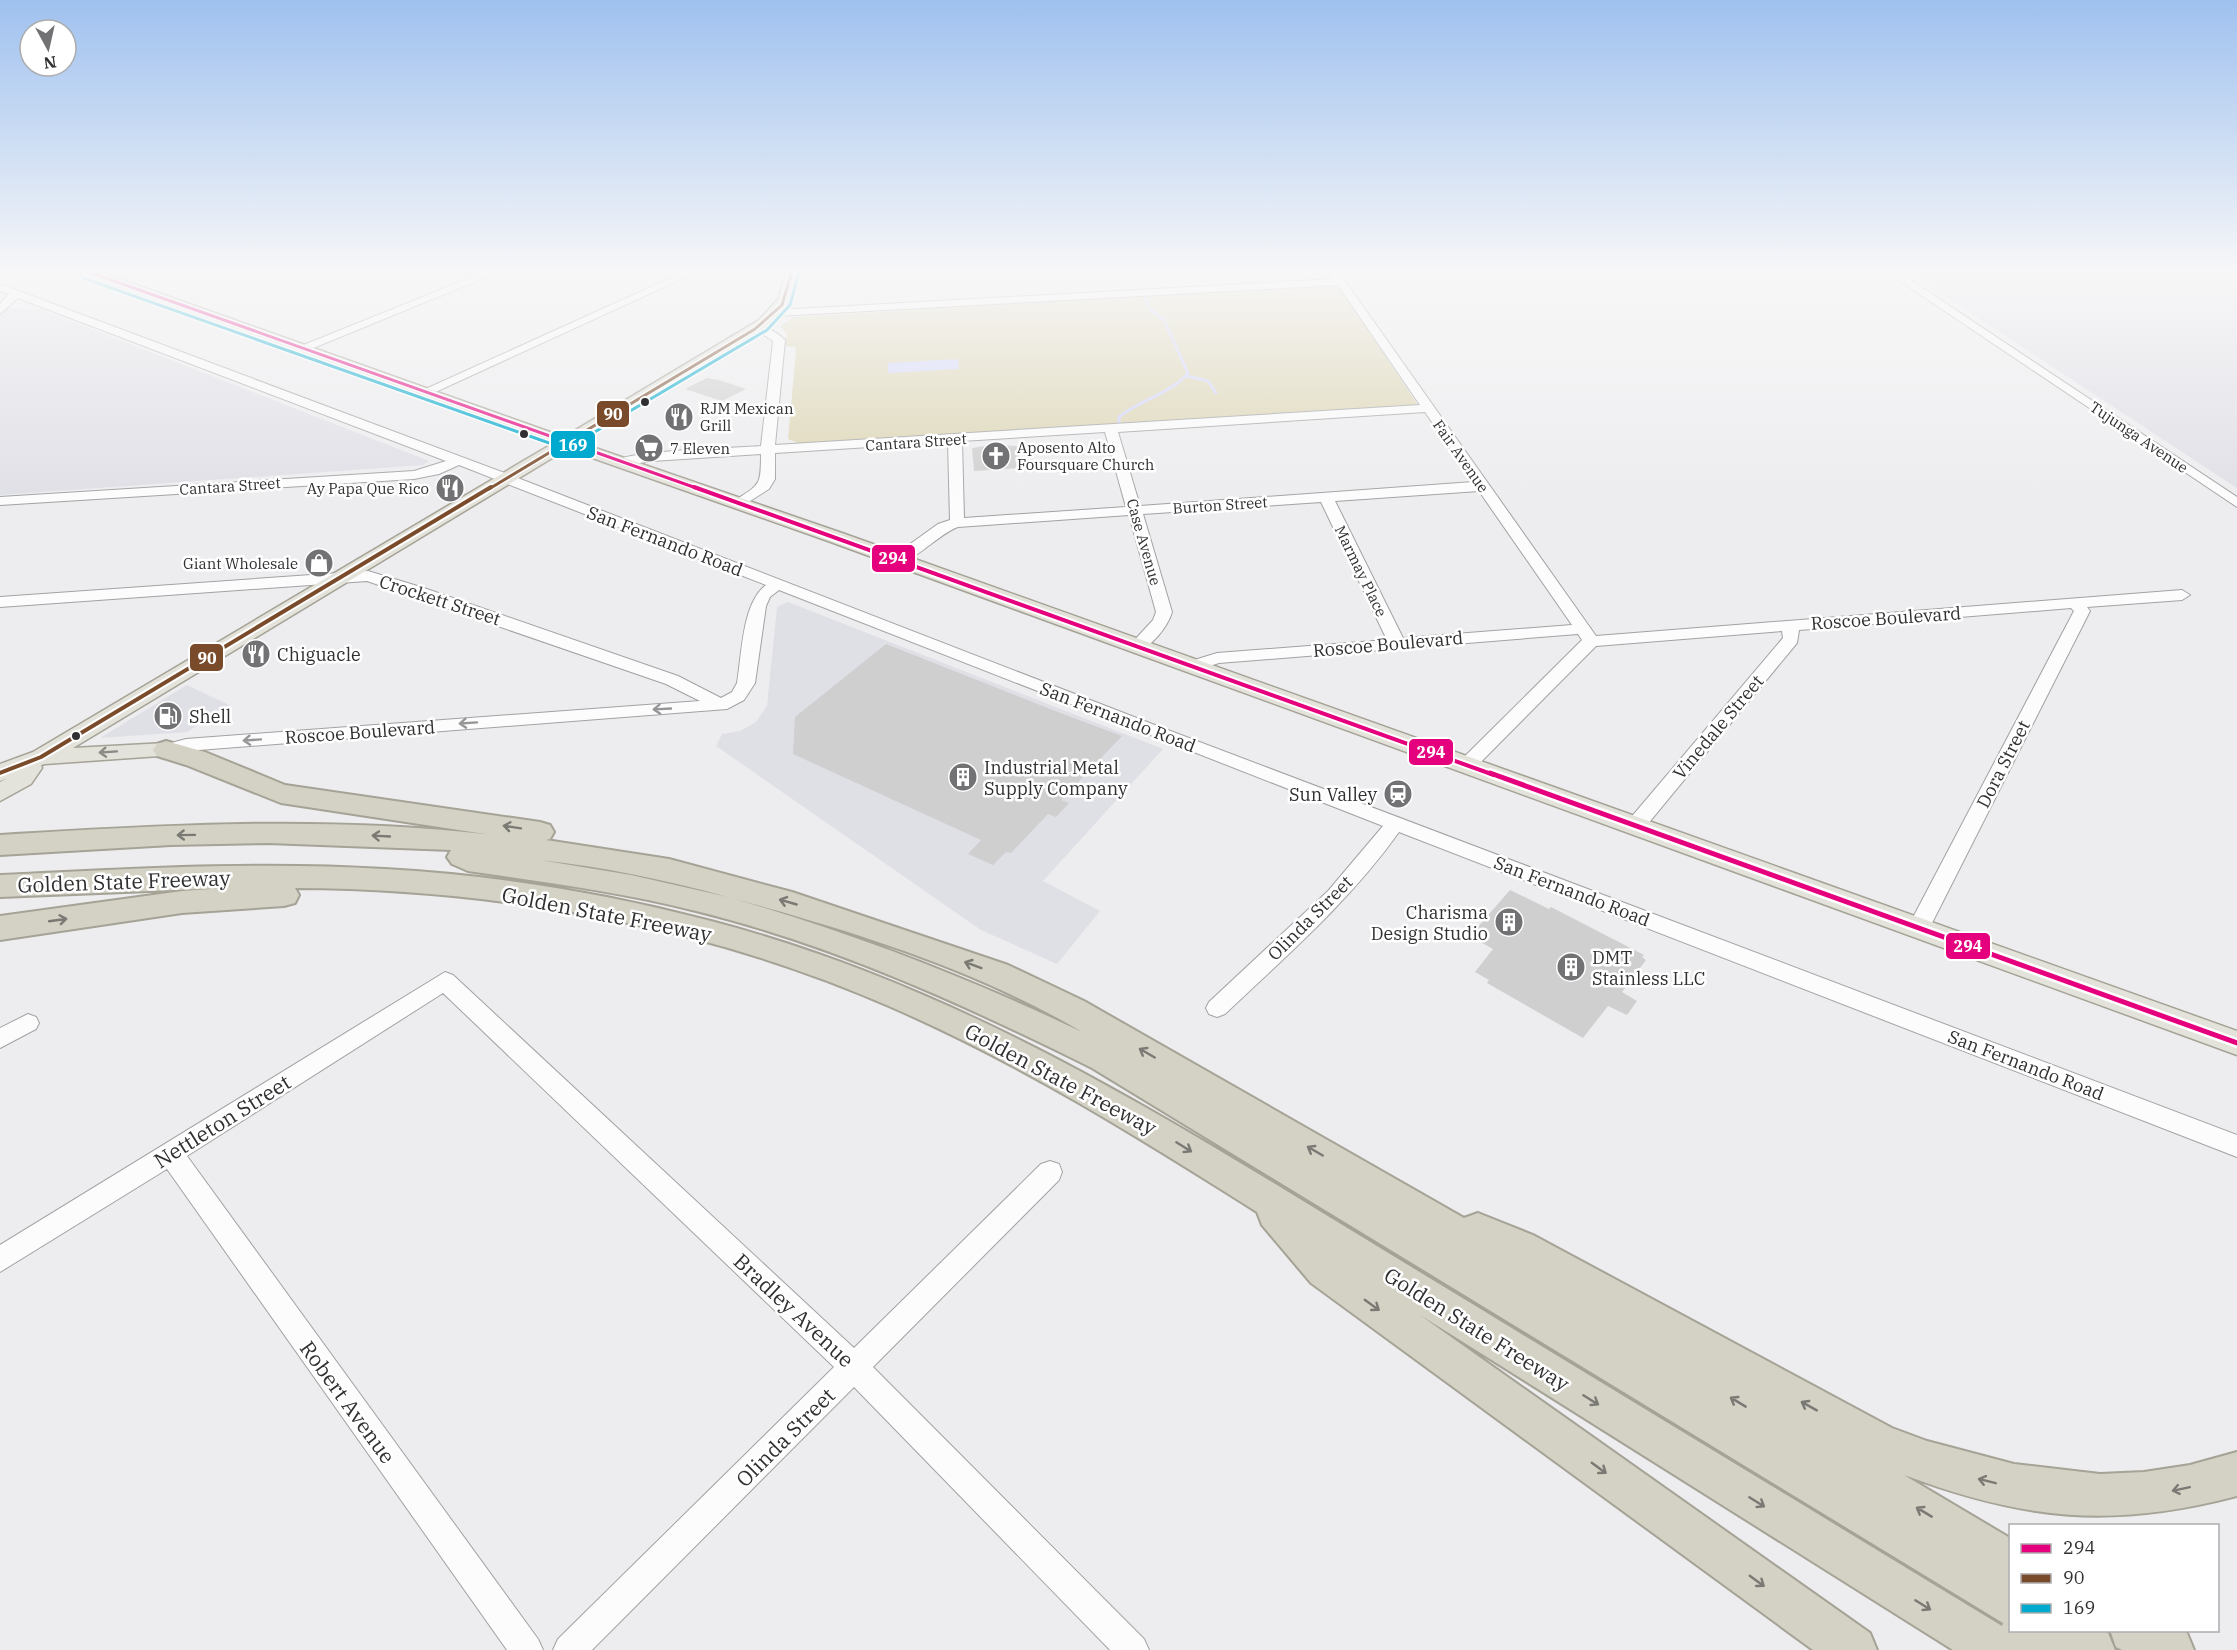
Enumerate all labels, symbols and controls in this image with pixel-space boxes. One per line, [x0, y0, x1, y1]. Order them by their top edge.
north arrow [18, 18, 78, 78]
text: N [42, 52, 58, 74]
unlabelled marker [639, 396, 651, 408]
street label: Tujunga Avenue [2086, 397, 2192, 477]
place label: RJM Mexican Grill [700, 399, 794, 435]
line badge: 90 [596, 400, 630, 428]
restaurant icon: RJM Mexican Grill [663, 401, 695, 433]
text: 90 [603, 404, 623, 424]
street label: Fair Avenue [1429, 416, 1493, 496]
unlabelled marker [518, 428, 530, 440]
street label: Cantara Street [865, 429, 967, 455]
line badge: 169 [550, 430, 596, 459]
supermarket icon: 7 Eleven [633, 432, 665, 464]
text: 169 [559, 435, 587, 455]
place label: Aposento Alto Foursquare Church [1017, 438, 1154, 474]
place label: 7 Eleven [670, 439, 731, 458]
church icon: Aposento Alto Foursquare Church [980, 440, 1012, 472]
restaurant icon: Ay Papa Que Rico [434, 472, 466, 504]
street label: Cantara Street [179, 473, 281, 499]
place label: Ay Papa Que Rico [307, 479, 429, 498]
street label: Burton Street [1172, 492, 1268, 518]
street label: Case Avenue [1123, 496, 1165, 588]
street label: San Fernando Road [584, 501, 746, 581]
street label: Marmay Place [1331, 522, 1391, 620]
line badge: 294 [871, 544, 916, 573]
shop icon: Giant Wholesale [303, 547, 335, 579]
text: 294 [879, 548, 908, 568]
place label: Giant Wholesale [183, 554, 298, 573]
street label: Crockett Street [376, 570, 504, 630]
street label: Roscoe Boulevard [1810, 601, 1962, 635]
street label: Roscoe Boulevard [1312, 626, 1464, 662]
restaurant icon: Chiguacle [240, 638, 272, 670]
line badge: 90 [189, 643, 224, 672]
place label: Chiguacle [277, 643, 361, 666]
text: 90 [197, 648, 217, 668]
street label: Vinedale Street [1668, 670, 1768, 784]
street label: San Fernando Road [1037, 677, 1199, 757]
fuel station icon: Shell [152, 700, 184, 732]
one-way arrow [653, 703, 673, 714]
place label: Shell [189, 705, 231, 728]
street label: Roscoe Boulevard [284, 715, 436, 749]
street label: Dora Street [1971, 716, 2035, 812]
one-way arrow [458, 718, 478, 729]
unlabelled marker [70, 730, 82, 742]
one-way arrow [243, 735, 263, 746]
line badge: 294 [1408, 738, 1454, 766]
text: 294 [1417, 742, 1446, 762]
one-way arrow [98, 746, 118, 757]
place label: Industrial Metal Supply Company [984, 756, 1128, 800]
building icon: Industrial Metal Supply Company [947, 761, 979, 793]
station icon: Sun Valley [1382, 778, 1414, 810]
place label: Sun Valley [1289, 783, 1377, 806]
one-way arrow [502, 822, 522, 833]
one-way arrow [176, 829, 196, 841]
one-way arrow [371, 830, 391, 841]
street label: San Fernando Road [1491, 851, 1653, 931]
street label: Golden State Freeway [17, 863, 232, 899]
street label: Olinda Street [1263, 871, 1357, 965]
street label: Golden State Freeway [500, 880, 715, 948]
one-way arrow [779, 896, 798, 908]
place label: Charisma Design Studio [1371, 901, 1488, 945]
building icon: Charisma Design Studio [1493, 906, 1525, 938]
one-way arrow [48, 915, 67, 926]
line badge: 294 [1945, 932, 1991, 960]
text: 294 [1954, 936, 1983, 956]
place label: DMT Stainless LLC [1592, 946, 1705, 990]
building icon: DMT Stainless LLC [1555, 951, 1587, 983]
one-way arrow [964, 959, 983, 970]
street label: Golden State Freeway [960, 1017, 1162, 1142]
street label: San Fernando Road [1945, 1025, 2107, 1105]
one-way arrow [1139, 1047, 1156, 1059]
street label: Nettleton Street [148, 1068, 296, 1174]
one-way arrow [1175, 1141, 1192, 1153]
one-way arrow [1307, 1145, 1324, 1157]
street label: Bradley Avenue [728, 1247, 860, 1373]
street label: Golden State Freeway [1379, 1261, 1575, 1398]
one-way arrow [1364, 1299, 1380, 1311]
street label: Robert Avenue [294, 1335, 402, 1469]
street label: Olinda Street [729, 1381, 841, 1493]
one-way arrow [1582, 1394, 1599, 1406]
one-way arrow [1730, 1395, 1747, 1407]
one-way arrow [1800, 1400, 1818, 1411]
one-way arrow [1590, 1462, 1606, 1474]
one-way arrow [1978, 1475, 1997, 1487]
one-way arrow [2171, 1484, 2191, 1495]
one-way arrow [1748, 1496, 1765, 1509]
one-way arrow [1916, 1506, 1933, 1518]
legend [2009, 1524, 2219, 1632]
text: 294 [2063, 1536, 2095, 1559]
text: 90 [2063, 1566, 2085, 1589]
one-way arrow [1749, 1575, 1765, 1587]
text: 169 [2063, 1596, 2095, 1619]
one-way arrow [1914, 1599, 1931, 1611]

